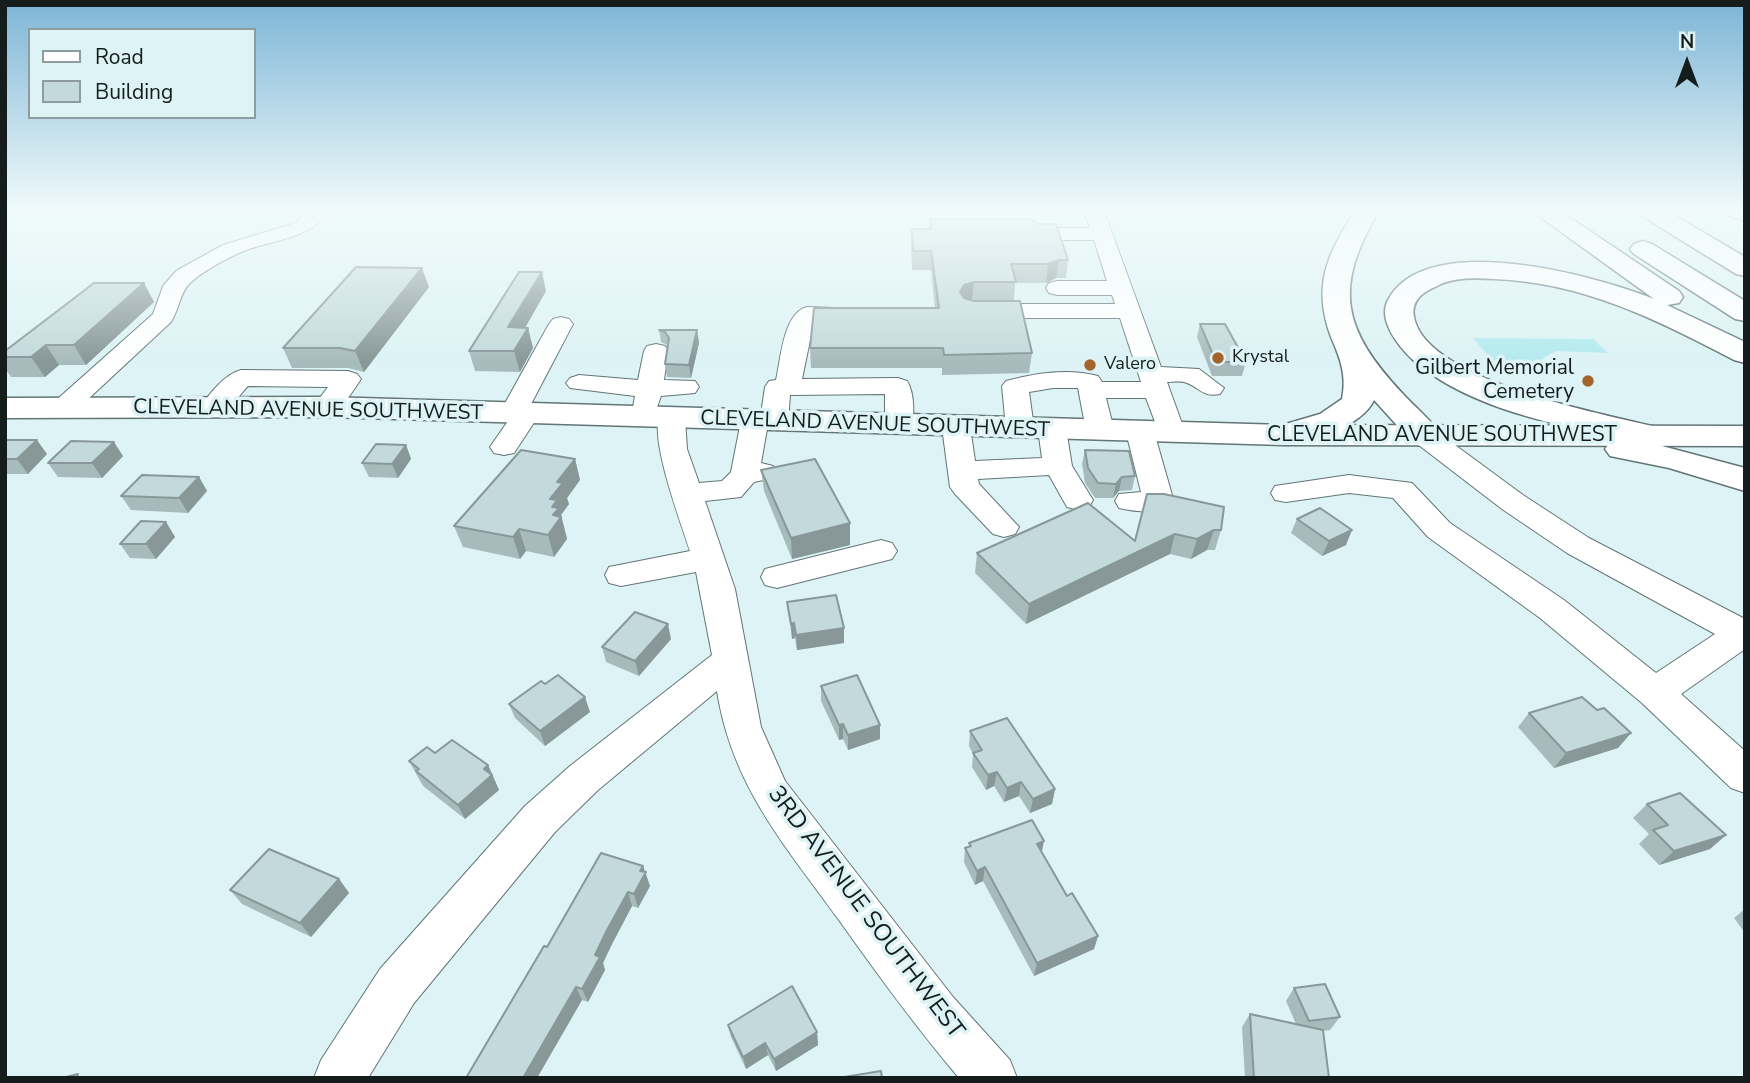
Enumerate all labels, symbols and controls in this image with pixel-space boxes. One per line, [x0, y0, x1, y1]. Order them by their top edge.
legend [28, 28, 256, 119]
north arrow [1652, 28, 1722, 98]
text: N [1680, 29, 1694, 55]
text: Road [95, 43, 144, 71]
text: Building [95, 78, 173, 106]
place label: Krystal [1232, 347, 1289, 369]
marker: Krystal [1210, 350, 1226, 366]
place label: Valero [1104, 354, 1156, 376]
place label: Gilbert Memorial Cemetery [1415, 356, 1574, 406]
marker: Valero [1082, 357, 1098, 373]
marker: Gilbert Memorial Cemetery [1580, 373, 1596, 389]
street label: CLEVELAND AVENUE SOUTHWEST [133, 395, 483, 427]
street label: CLEVELAND AVENUE SOUTHWEST [700, 406, 1050, 444]
street label: CLEVELAND AVENUE SOUTHWEST [1267, 423, 1617, 449]
street label: 3RD AVENUE SOUTHWEST [761, 781, 969, 1045]

